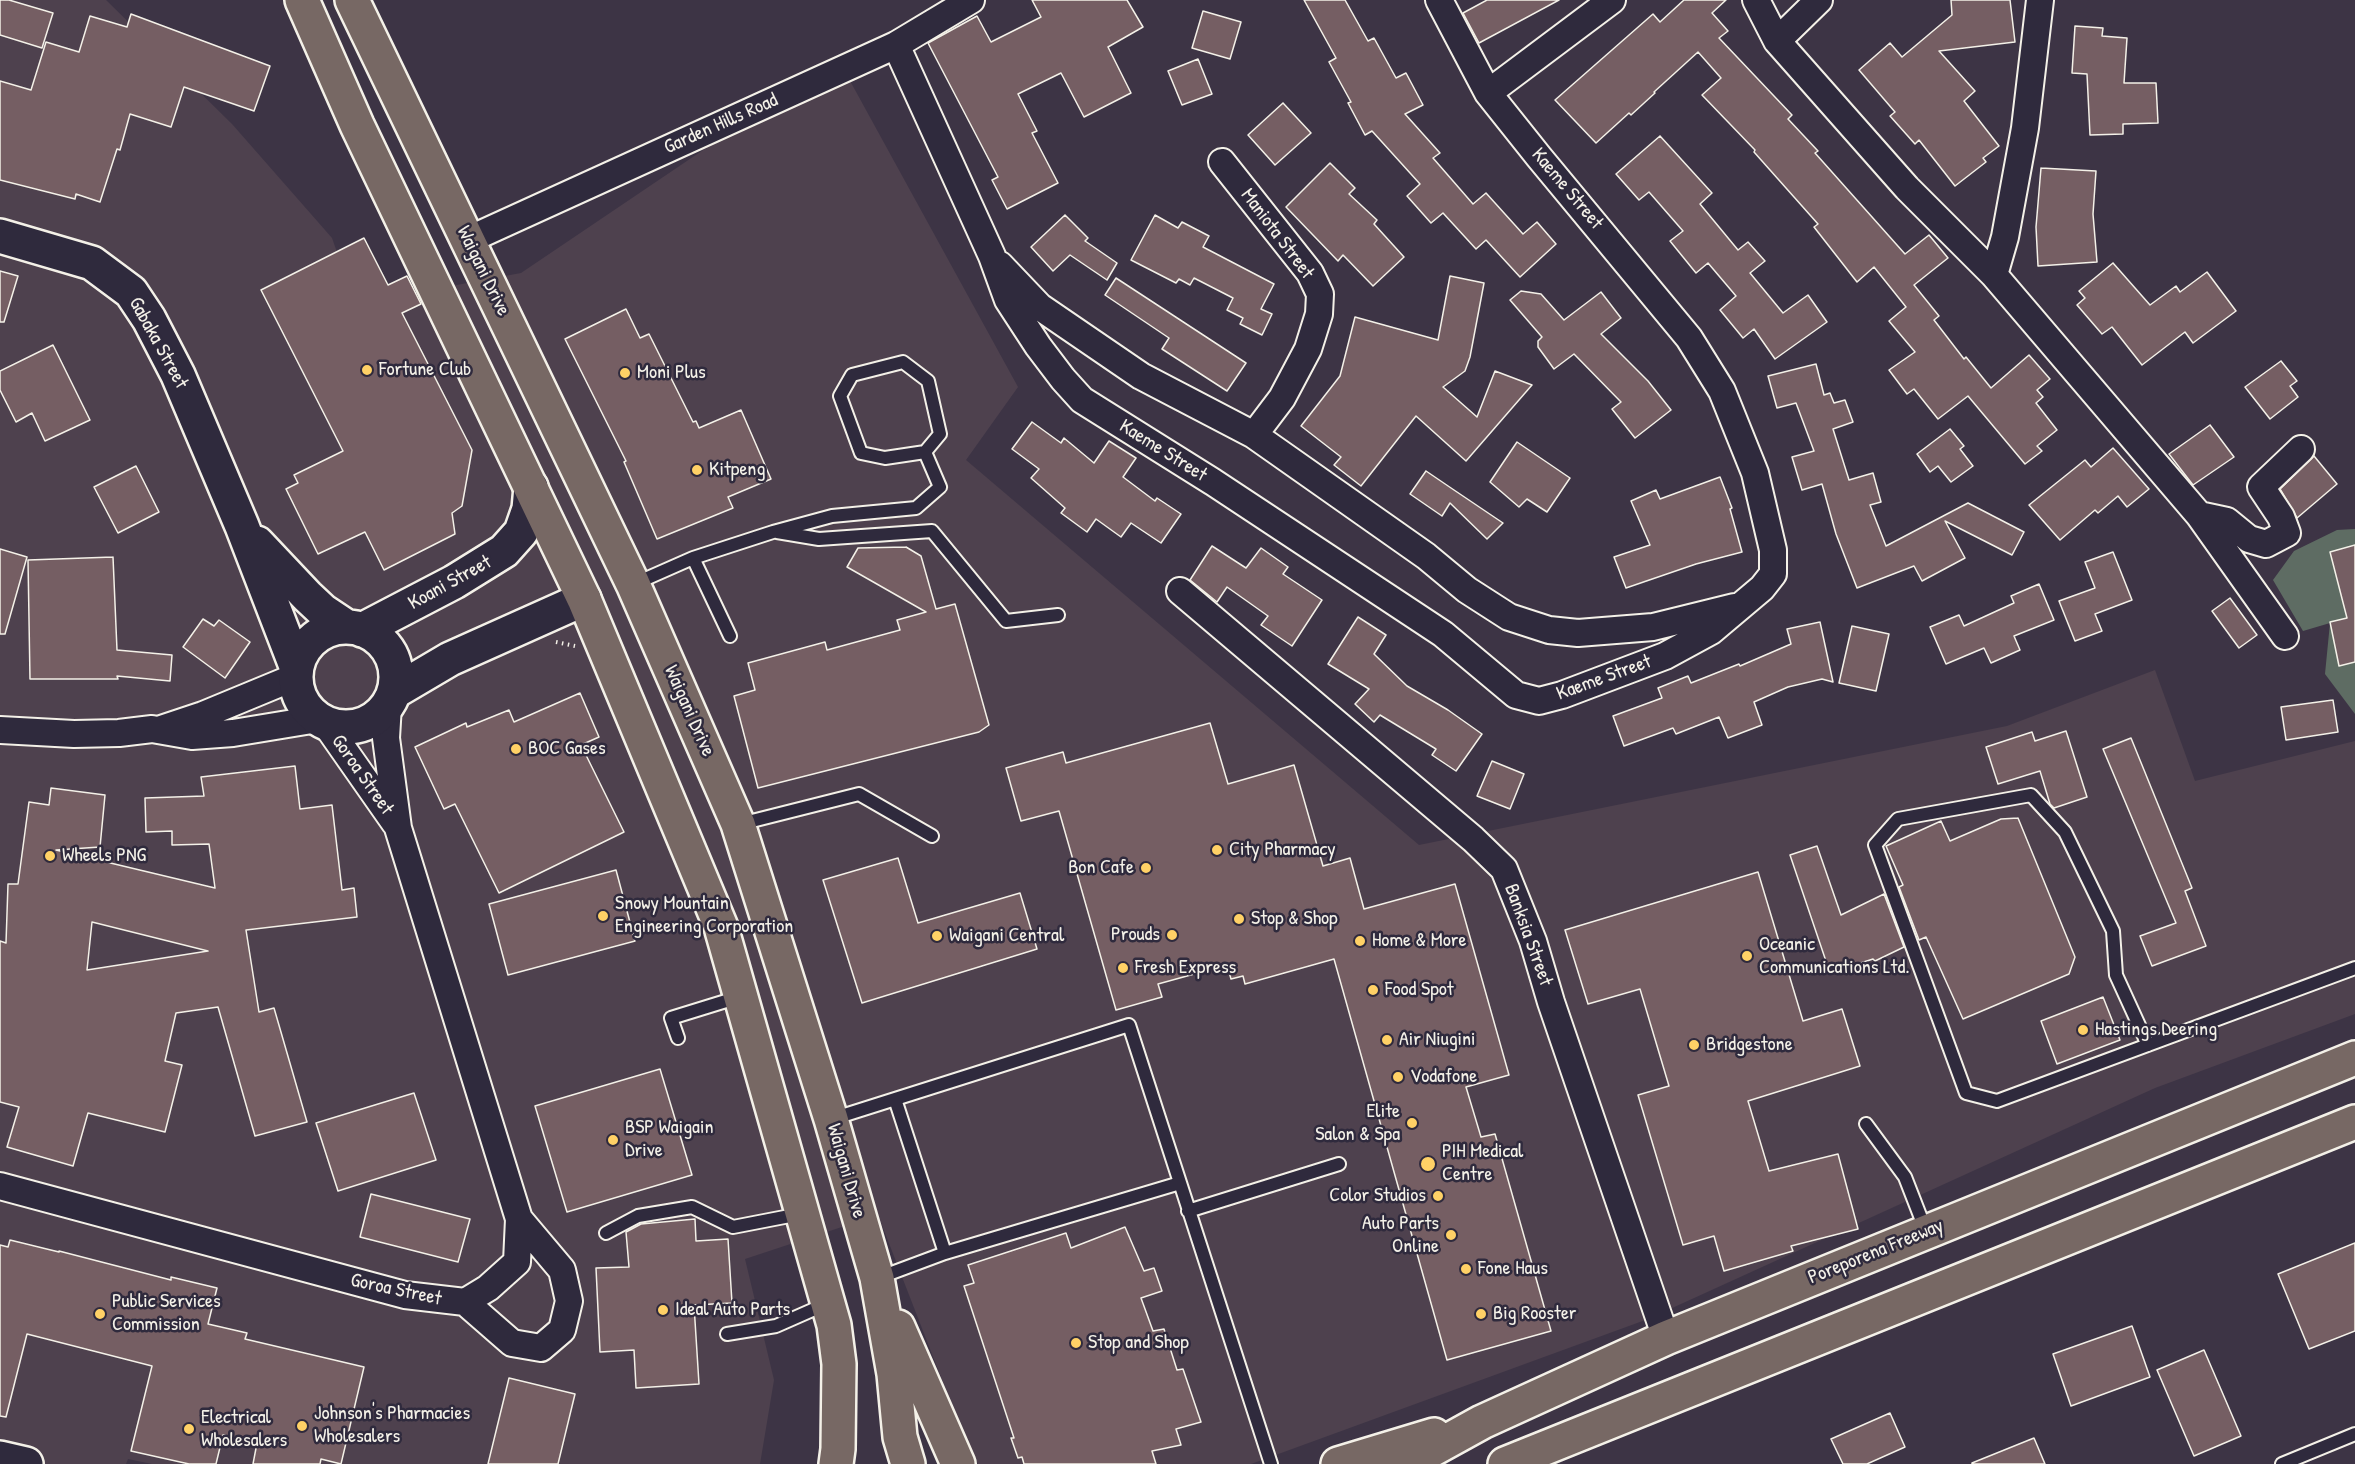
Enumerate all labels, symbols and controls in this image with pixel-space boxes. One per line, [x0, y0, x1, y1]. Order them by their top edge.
street label: Garden Hills Road [660, 88, 782, 160]
street label: Kaeme Street [1526, 143, 1608, 235]
street label: Maniota Street [1235, 184, 1319, 284]
street label: Waigani Drive [451, 222, 515, 320]
street label: Gabaka Street [123, 293, 193, 393]
place label: Fortune Club [379, 358, 471, 382]
place label: Moni Plus [637, 361, 706, 385]
marker: Fortune Club [360, 363, 374, 377]
marker: Moni Plus [618, 366, 632, 380]
street label: Kaeme Street [1115, 415, 1211, 487]
place label: Kitpeng [709, 458, 765, 482]
marker: Kitpeng [690, 463, 704, 477]
street label: Koani Street [404, 550, 496, 616]
street label: Kaeme Street [1553, 650, 1655, 706]
street label: Waigani Drive [658, 662, 720, 760]
street label: Goroa Street [326, 730, 398, 820]
place label: BOC Gases [528, 737, 606, 761]
marker: BOC Gases [509, 742, 523, 756]
place label: City Pharmacy [1229, 838, 1336, 862]
marker: City Pharmacy [1210, 843, 1224, 857]
place label: Wheels PNG [62, 844, 146, 868]
marker: Wheels PNG [43, 849, 57, 863]
place label: Bon Cafe [1068, 856, 1134, 880]
marker: Bon Cafe [1139, 861, 1153, 875]
street label: Banksia Street [1499, 881, 1557, 989]
place label: Snowy Mountain Engineering Corporation [615, 892, 793, 939]
place label: Stop & Shop [1251, 907, 1338, 931]
marker: Snowy Mountain Engineering Corporation [596, 909, 610, 923]
marker: Stop & Shop [1232, 912, 1246, 926]
place label: Prouds [1111, 923, 1160, 947]
place label: Waigani Central [949, 924, 1064, 948]
marker: Prouds [1165, 928, 1179, 942]
marker: Waigani Central [930, 929, 944, 943]
place label: Home & More [1372, 929, 1466, 953]
place label: Oceanic Communications Ltd. [1759, 933, 1909, 980]
marker: Home & More [1353, 934, 1367, 948]
marker: Oceanic Communications Ltd. [1740, 949, 1754, 963]
place label: Fresh Express [1135, 956, 1236, 980]
marker: Fresh Express [1116, 961, 1130, 975]
place label: Food Spot [1385, 978, 1454, 1002]
marker: Food Spot [1366, 983, 1380, 997]
place label: Hastings Deering [2095, 1018, 2217, 1042]
marker: Hastings Deering [2076, 1023, 2090, 1037]
place label: Air Niugini [1399, 1028, 1476, 1052]
marker: Air Niugini [1380, 1033, 1394, 1047]
place label: Bridgestone [1706, 1033, 1793, 1057]
marker: Bridgestone [1687, 1038, 1701, 1052]
place label: Vodafone [1410, 1065, 1477, 1089]
marker: Vodafone [1391, 1070, 1405, 1084]
place label: Elite Salon & Spa [1315, 1100, 1400, 1147]
place label: BSP Waigain Drive [625, 1116, 713, 1163]
marker: Elite Salon & Spa [1405, 1116, 1419, 1130]
street label: Waigani Drive [821, 1121, 871, 1221]
marker: BSP Waigain Drive [606, 1133, 620, 1147]
place label: PIH Medical Centre [1442, 1140, 1523, 1187]
marker: PIH Medical Centre [1419, 1155, 1437, 1173]
place label: Color Studios [1329, 1184, 1426, 1208]
marker: Color Studios [1431, 1189, 1445, 1203]
place label: Auto Parts Online [1362, 1212, 1439, 1259]
street label: Poreporena Freeway [1805, 1214, 1947, 1290]
marker: Auto Parts Online [1444, 1228, 1458, 1242]
place label: Fone Haus [1478, 1257, 1548, 1281]
marker: Fone Haus [1459, 1262, 1473, 1276]
street label: Goroa Street [348, 1269, 444, 1311]
place label: Public Services Commission [112, 1290, 221, 1337]
place label: Ideal Auto Parts [675, 1298, 790, 1322]
place label: Big Rooster [1493, 1302, 1577, 1326]
marker: Ideal Auto Parts [656, 1303, 670, 1317]
marker: Public Services Commission [93, 1307, 107, 1321]
marker: Big Rooster [1474, 1307, 1488, 1321]
place label: Stop and Shop [1088, 1331, 1189, 1355]
marker: Stop and Shop [1069, 1336, 1083, 1350]
place label: Johnson's Pharmacies Wholesalers [314, 1402, 470, 1449]
place label: Electrical Wholesalers [201, 1406, 287, 1453]
marker: Johnson's Pharmacies Wholesalers [295, 1419, 309, 1433]
marker: Electrical Wholesalers [182, 1422, 196, 1436]

